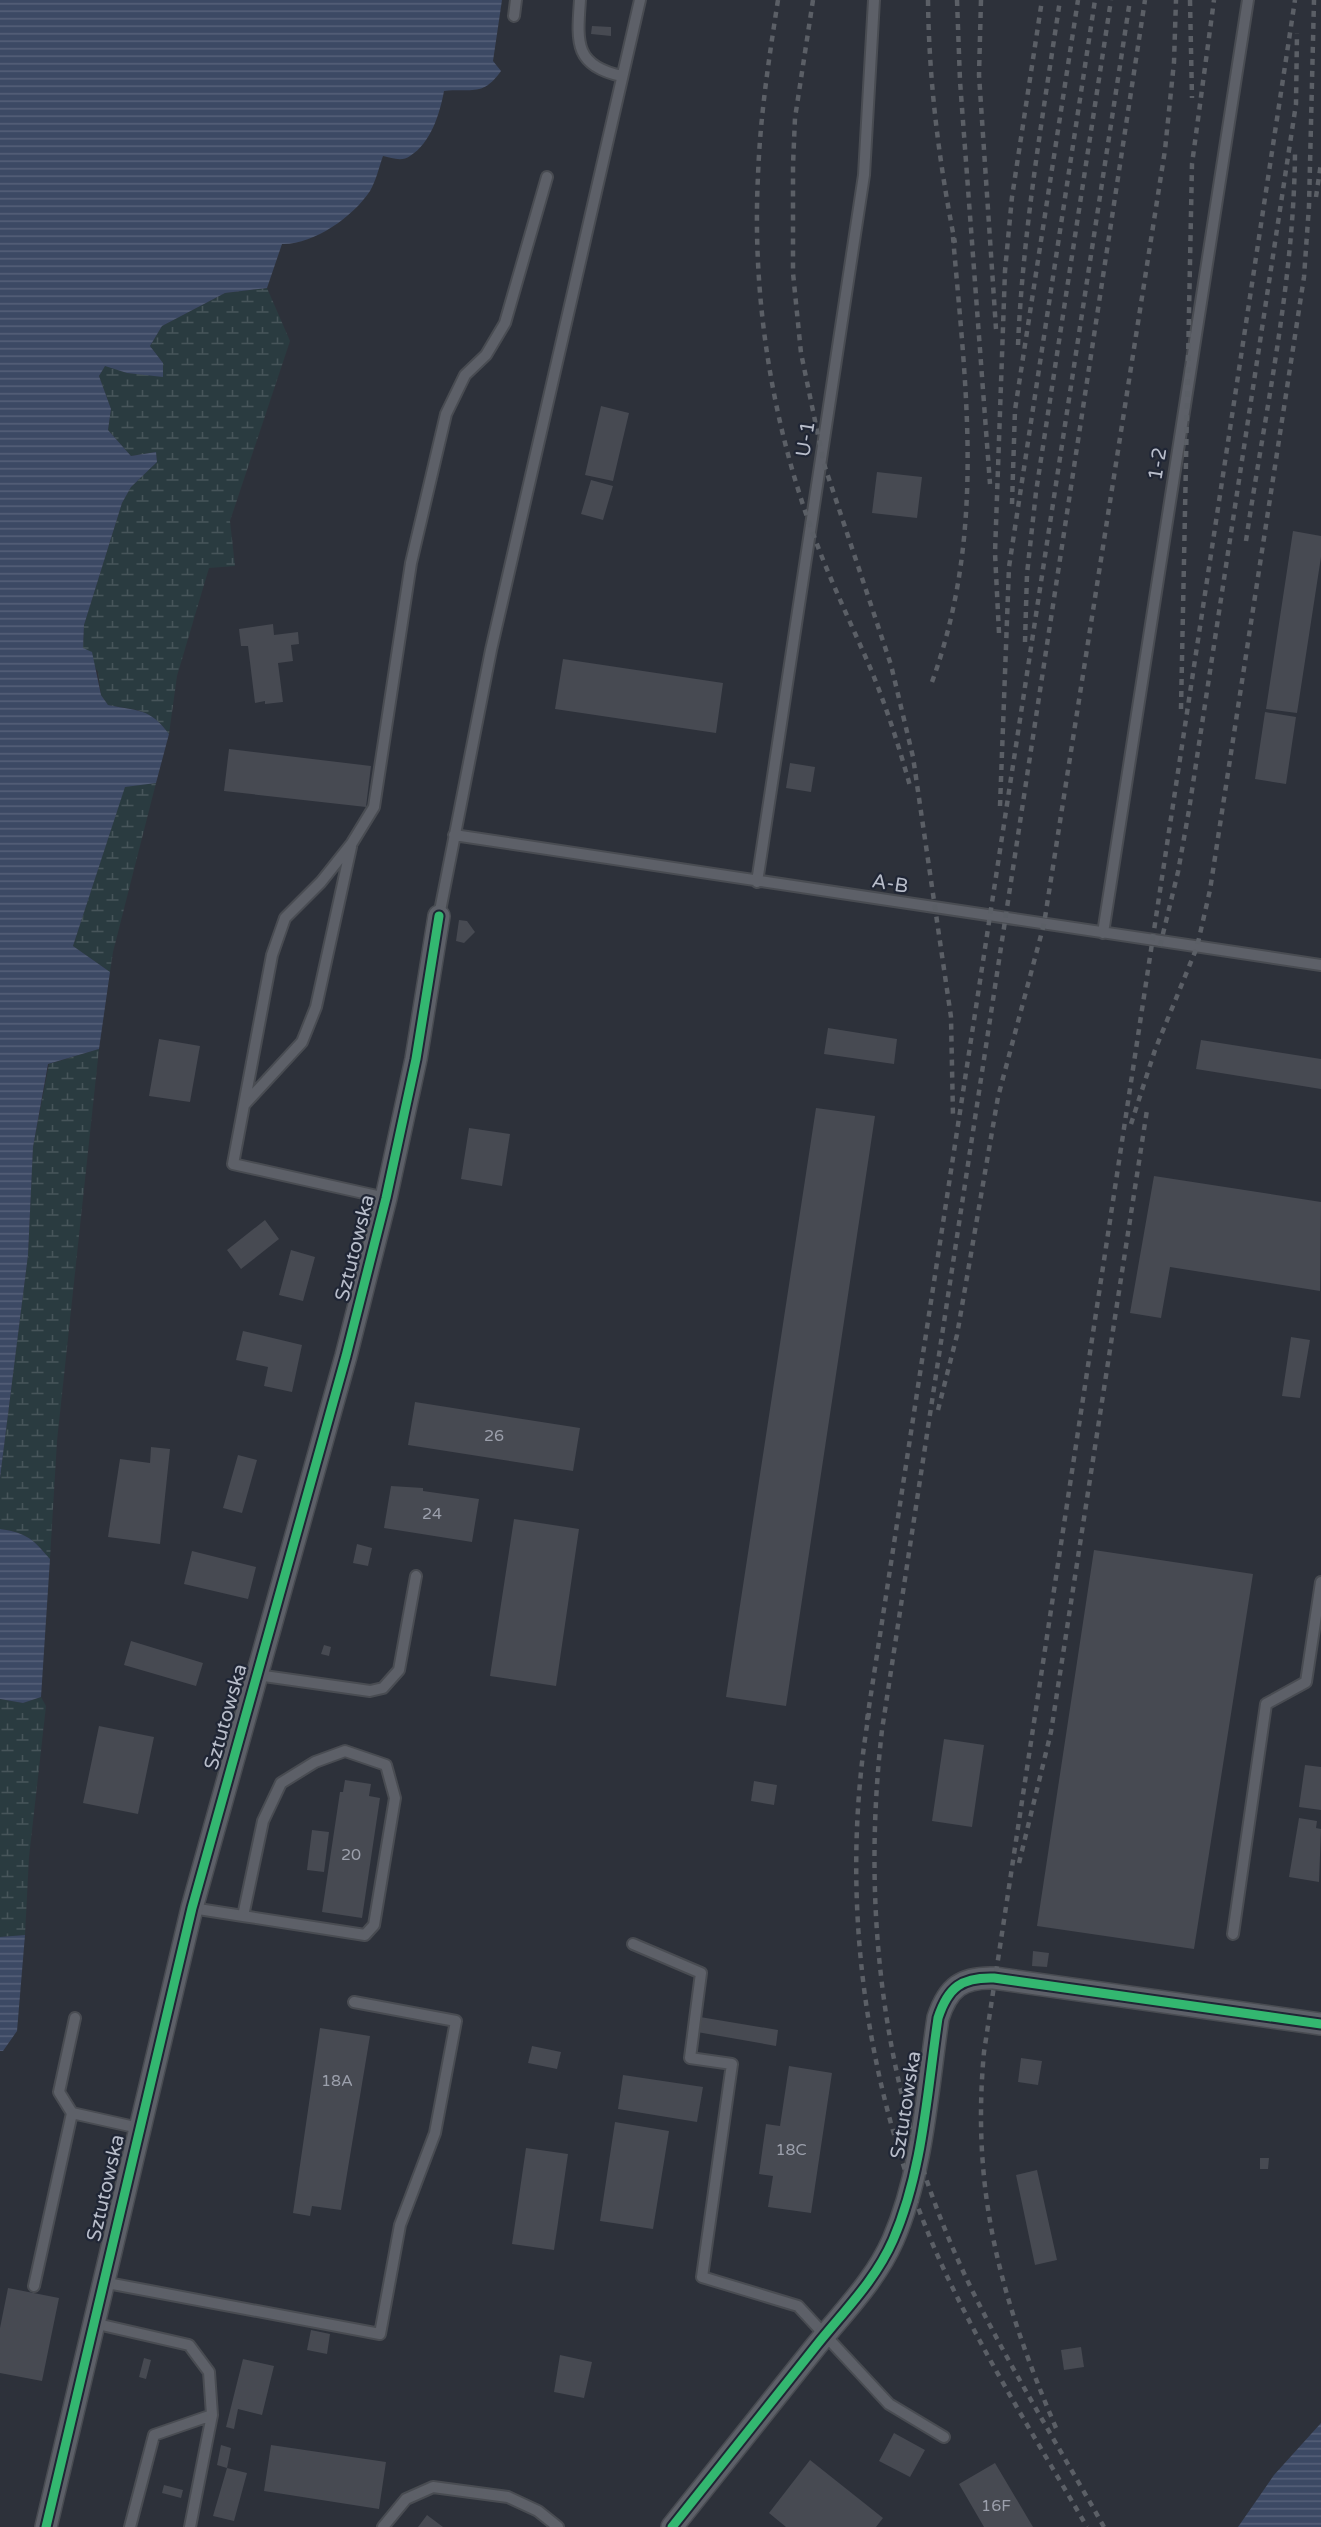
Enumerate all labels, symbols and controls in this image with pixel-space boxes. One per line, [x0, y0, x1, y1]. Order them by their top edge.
street label: U-1 [791, 419, 821, 459]
street label: 1-2 [1144, 446, 1172, 482]
street label: A-B [870, 869, 910, 899]
street label: Sztutowska [330, 1192, 380, 1304]
house number: 26 [484, 1426, 504, 1446]
house number: 24 [422, 1504, 442, 1524]
street label: Sztutowska [199, 1661, 253, 1773]
house number: 20 [341, 1845, 361, 1865]
street label: Sztutowska [886, 2049, 926, 2161]
house number: 18A [321, 2071, 353, 2091]
street label: Sztutowska [82, 2132, 130, 2244]
house number: 18C [775, 2140, 807, 2160]
house number: 16F [981, 2496, 1011, 2516]

